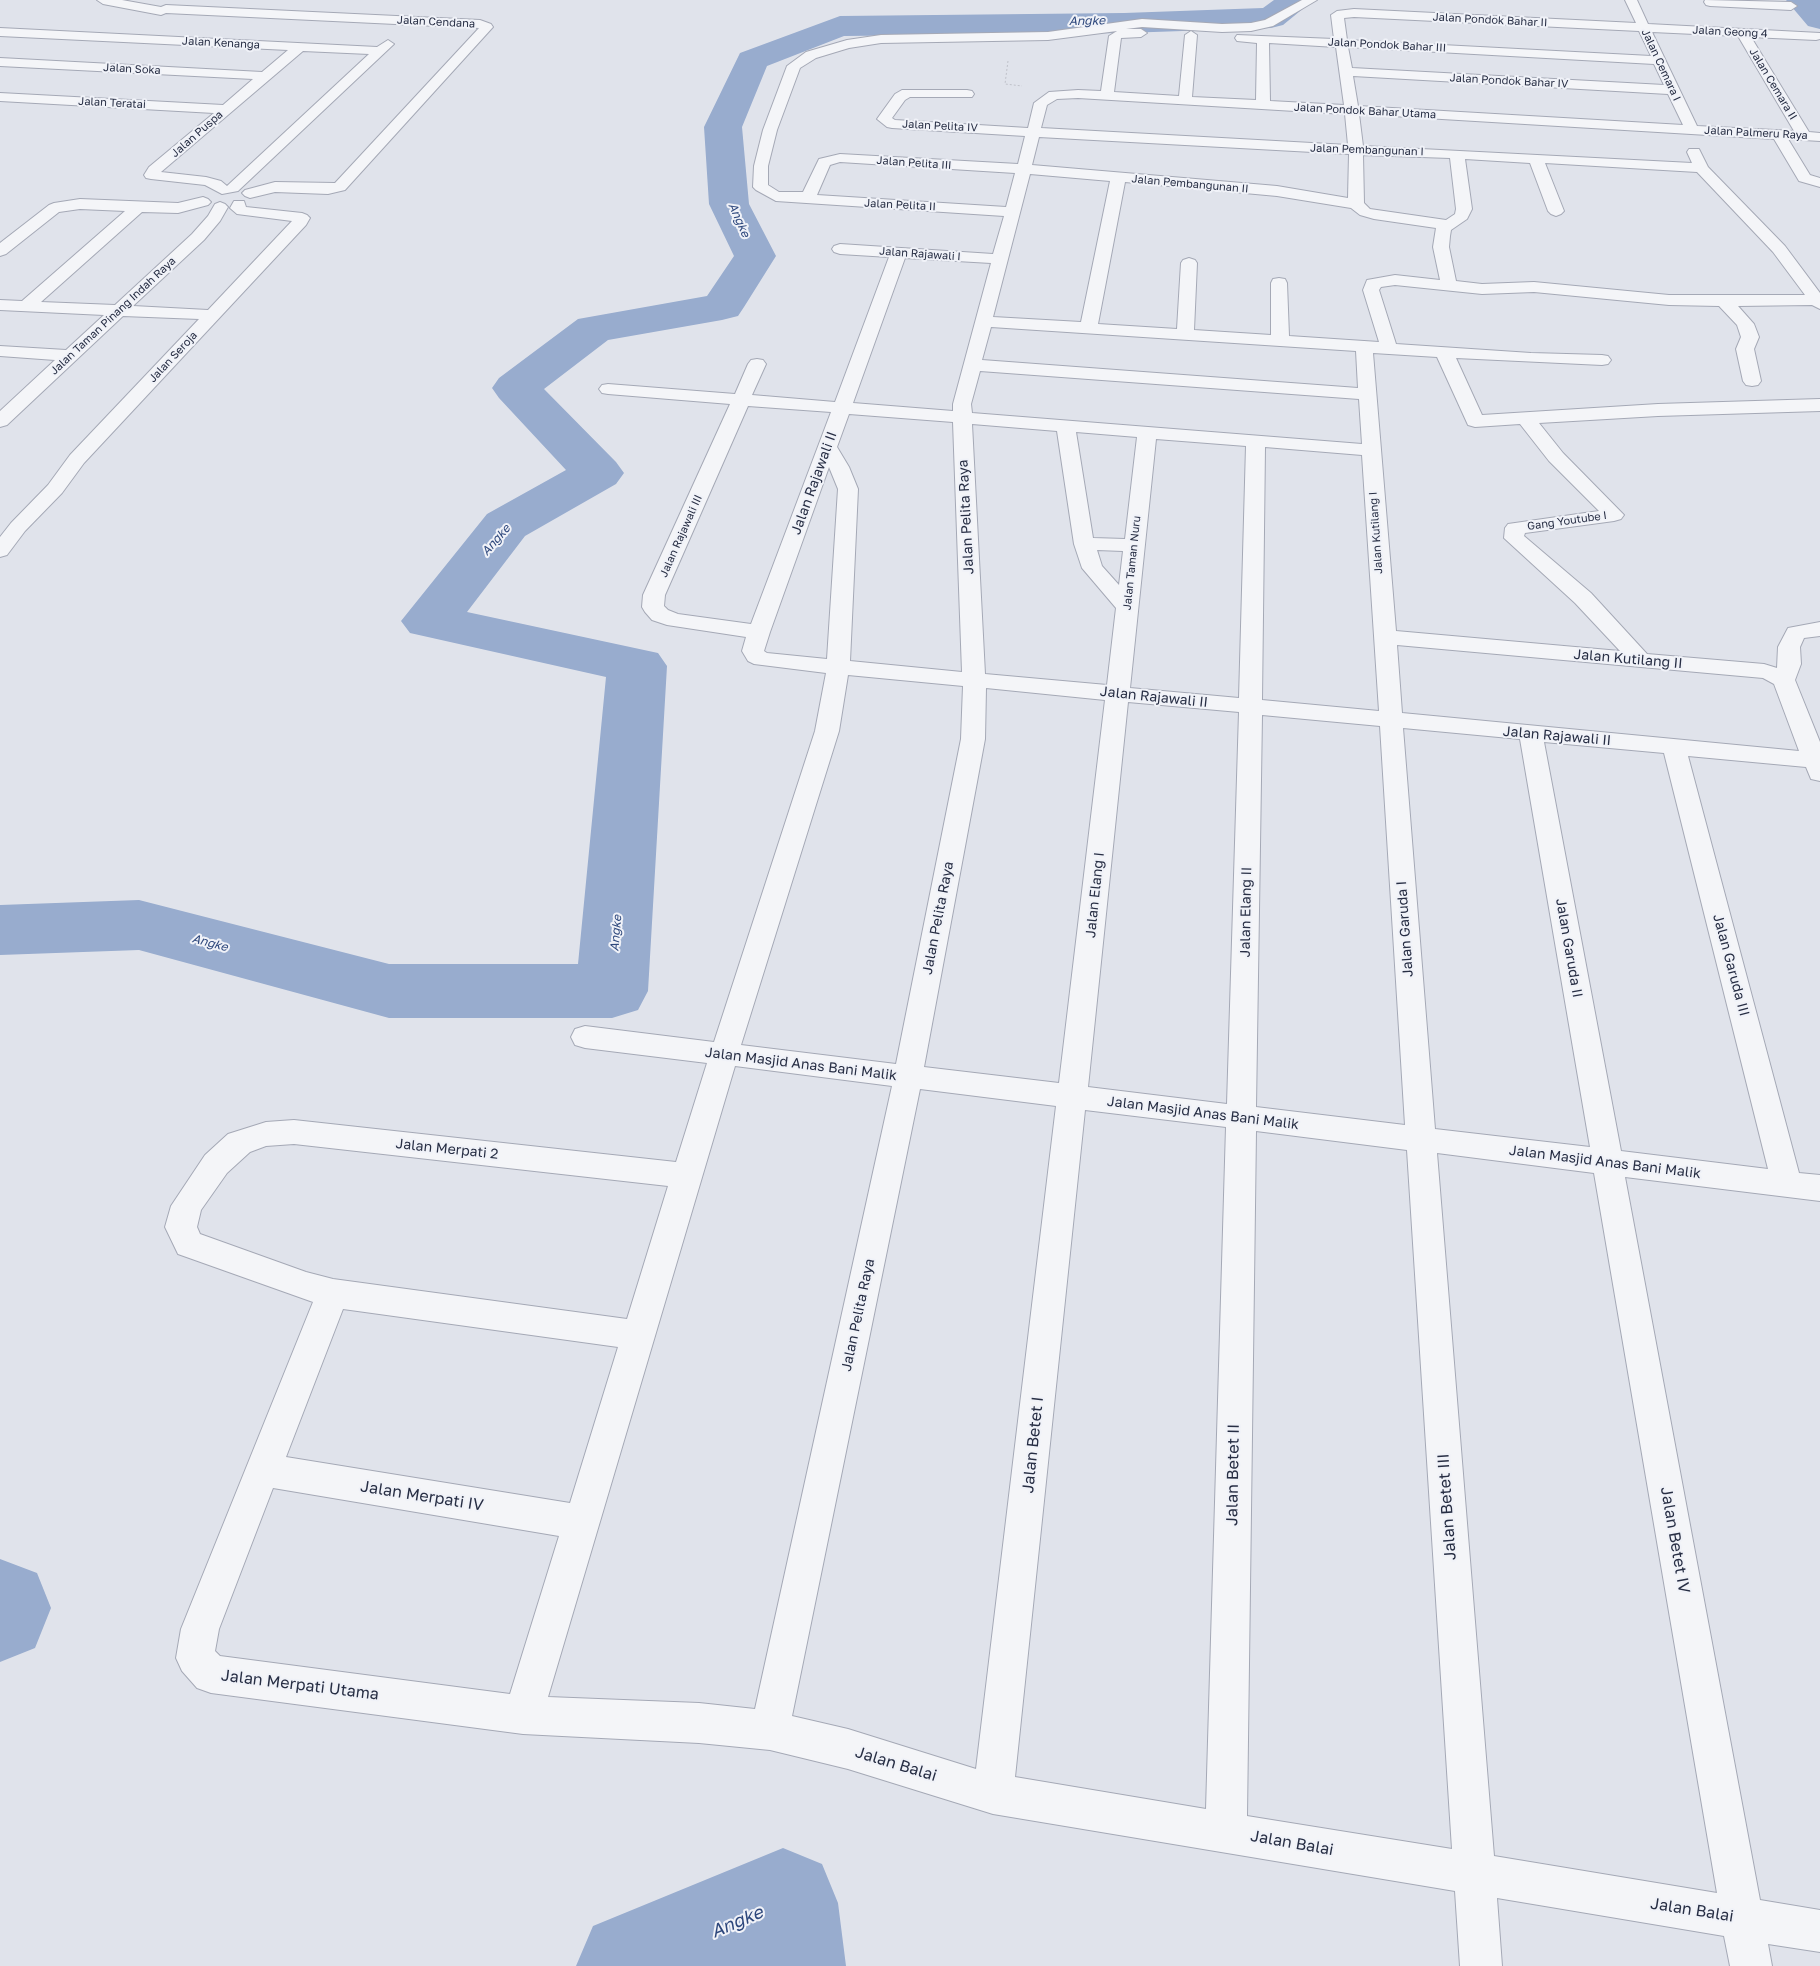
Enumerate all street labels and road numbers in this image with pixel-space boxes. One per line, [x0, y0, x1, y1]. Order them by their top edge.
street label: Jalan Pondok Bahar II [1432, 10, 1548, 30]
street label: Jalan Cendana [397, 13, 475, 31]
street label: Jalan Geong 4 [1692, 23, 1768, 41]
street label: Jalan Cemara I [1639, 27, 1683, 103]
street label: Jalan Kenanga [182, 34, 260, 52]
street label: Jalan Pondok Bahar III [1328, 35, 1446, 55]
street label: Jalan Cemara II [1746, 46, 1800, 122]
street label: Jalan Soka [103, 61, 161, 77]
street label: Jalan Pondok Bahar IV [1449, 71, 1569, 91]
street label: Jalan Teratai [78, 95, 146, 111]
street label: Jalan Pondok Bahar Utama [1293, 101, 1437, 121]
street label: Jalan Puspa [168, 108, 226, 160]
street label: Jalan Pelita IV [902, 117, 978, 135]
street label: Jalan Palmeru Raya [1704, 124, 1808, 142]
street label: Jalan Pembangunan I [1310, 141, 1424, 159]
street label: Jalan Pelita III [876, 154, 952, 172]
street label: Jalan Pembangunan II [1131, 172, 1249, 196]
street label: Jalan Pelita II [864, 197, 936, 213]
street label: Jalan Rajawali I [879, 245, 961, 263]
street label: Jalan Taman Pinang Indah Raya [48, 254, 178, 378]
street label: Jalan Seroja [146, 329, 200, 385]
street label: Jalan Rajawali II [788, 429, 840, 537]
street label: Jalan Pelita Raya [955, 459, 977, 575]
street label: Jalan Kutilang I [1367, 491, 1385, 575]
street label: Jalan Rajawali III [657, 493, 705, 579]
street label: Gang Youtube I [1526, 509, 1608, 533]
street label: Jalan Taman Nuru [1120, 515, 1144, 611]
street label: Jalan Kutilang II [1573, 646, 1683, 672]
street label: Jalan Rajawali II [1099, 683, 1209, 711]
street label: Jalan Rajawali II [1502, 723, 1612, 749]
street label: Jalan Elang I [1082, 851, 1108, 939]
street label: Jalan Pelita Raya [919, 860, 957, 976]
street label: Jalan Elang II [1237, 867, 1255, 957]
street label: Jalan Garuda I [1393, 880, 1417, 978]
street label: Jalan Garuda II [1552, 897, 1586, 999]
street label: Jalan Garuda III [1709, 912, 1753, 1018]
street label: Jalan Masjid Anas Bani Malik [704, 1044, 898, 1084]
street label: Jalan Masjid Anas Bani Malik [1106, 1093, 1300, 1133]
street label: Jalan Merpati 2 [395, 1135, 499, 1163]
street label: Jalan Masjid Anas Bani Malik [1508, 1142, 1702, 1182]
street label: Jalan Pelita Raya [838, 1257, 878, 1373]
street label: Jalan Betet I [1018, 1396, 1048, 1494]
street label: Jalan Betet II [1223, 1424, 1243, 1526]
street label: Jalan Betet III [1434, 1453, 1460, 1561]
street label: Jalan Merpati IV [359, 1477, 485, 1515]
street label: Jalan Betet IV [1656, 1485, 1694, 1595]
street label: Jalan Merpati Utama [220, 1666, 380, 1704]
street label: Jalan Balai [853, 1743, 939, 1785]
street label: Jalan Balai [1249, 1826, 1335, 1860]
street label: Jalan Balai [1649, 1894, 1735, 1926]

